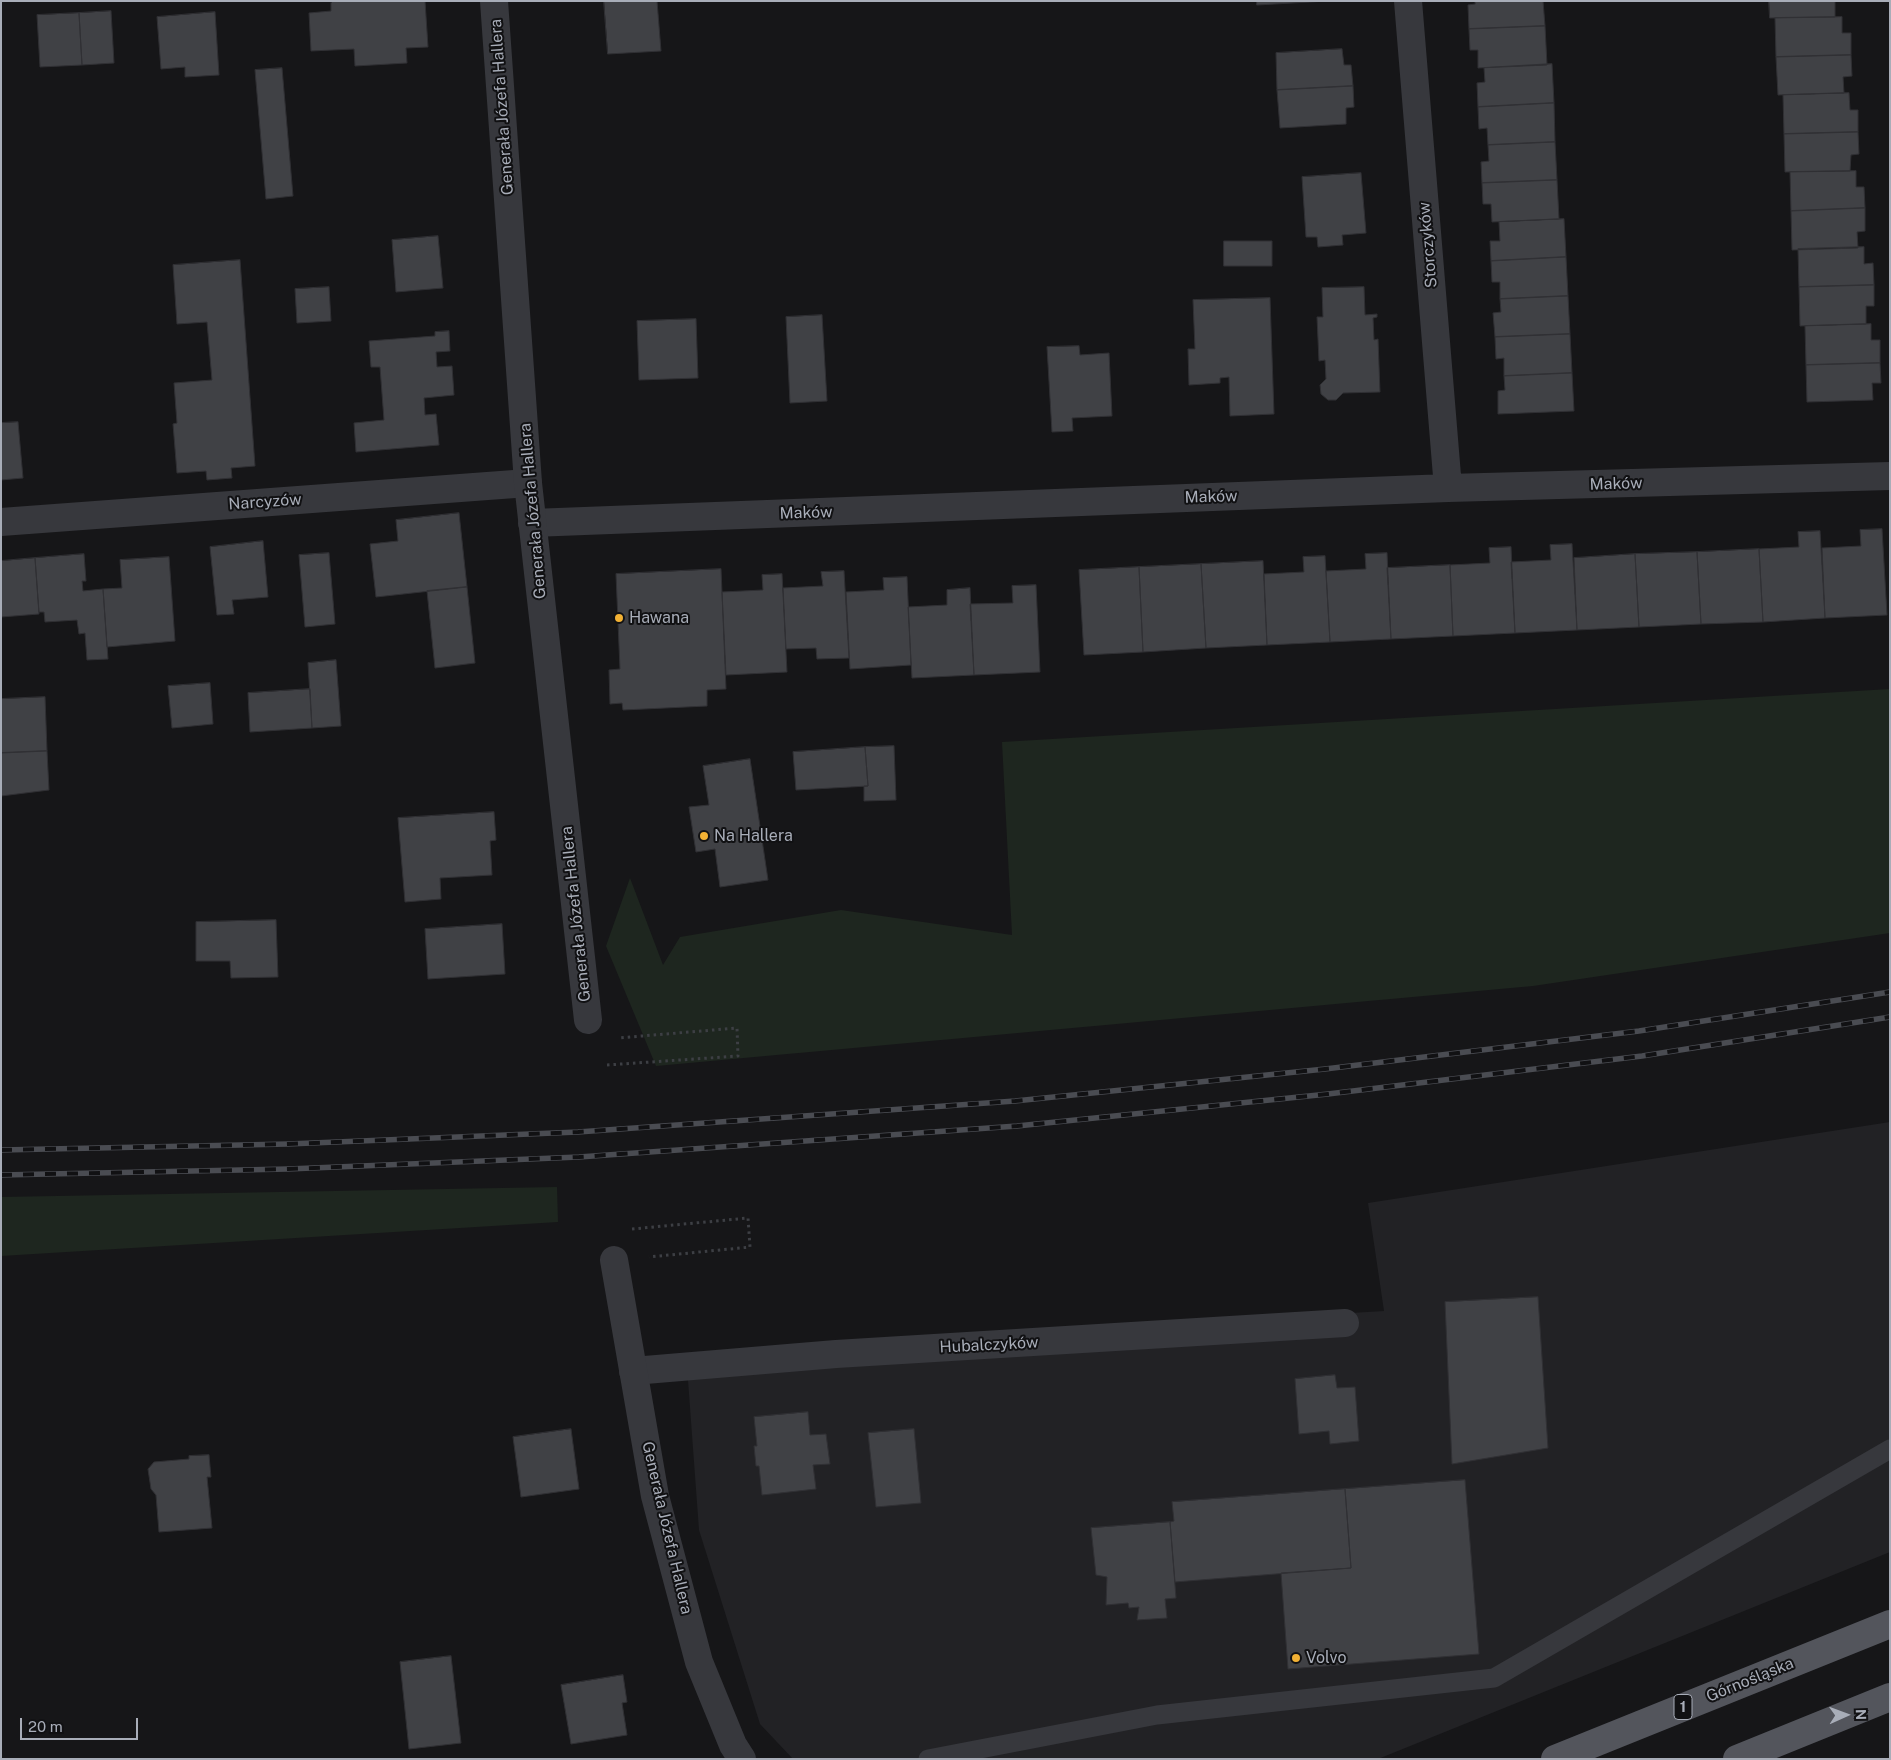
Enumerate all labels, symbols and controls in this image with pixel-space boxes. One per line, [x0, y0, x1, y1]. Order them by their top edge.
street label: Generała Józefa Hallera [486, 18, 518, 196]
street label: Storczyków [1415, 201, 1441, 289]
street label: Generała Józefa Hallera [516, 422, 550, 600]
street label: Maków [1589, 473, 1643, 495]
street label: Maków [1184, 486, 1238, 508]
street label: Narcyzów [228, 490, 302, 514]
street label: Maków [779, 502, 833, 524]
place label: Hawana [629, 608, 689, 628]
marker: Hawana [613, 612, 625, 624]
street label: Generała Józefa Hallera [557, 825, 595, 1003]
place label: Na Hallera [714, 826, 793, 846]
marker: Na Hallera [698, 830, 710, 842]
street label: Hubalczyków [939, 1333, 1039, 1357]
street label: Generała Józefa Hallera [638, 1440, 696, 1616]
place label: Volvo [1306, 1648, 1347, 1668]
marker: Volvo [1290, 1652, 1302, 1664]
street label: Górnośląska [1703, 1654, 1797, 1706]
north arrow [1821, 1690, 1871, 1740]
road number: 1 [1674, 1694, 1692, 1720]
scale bar [22, 1708, 140, 1740]
text: N [1853, 1709, 1869, 1720]
text: 20 m [28, 1718, 63, 1735]

